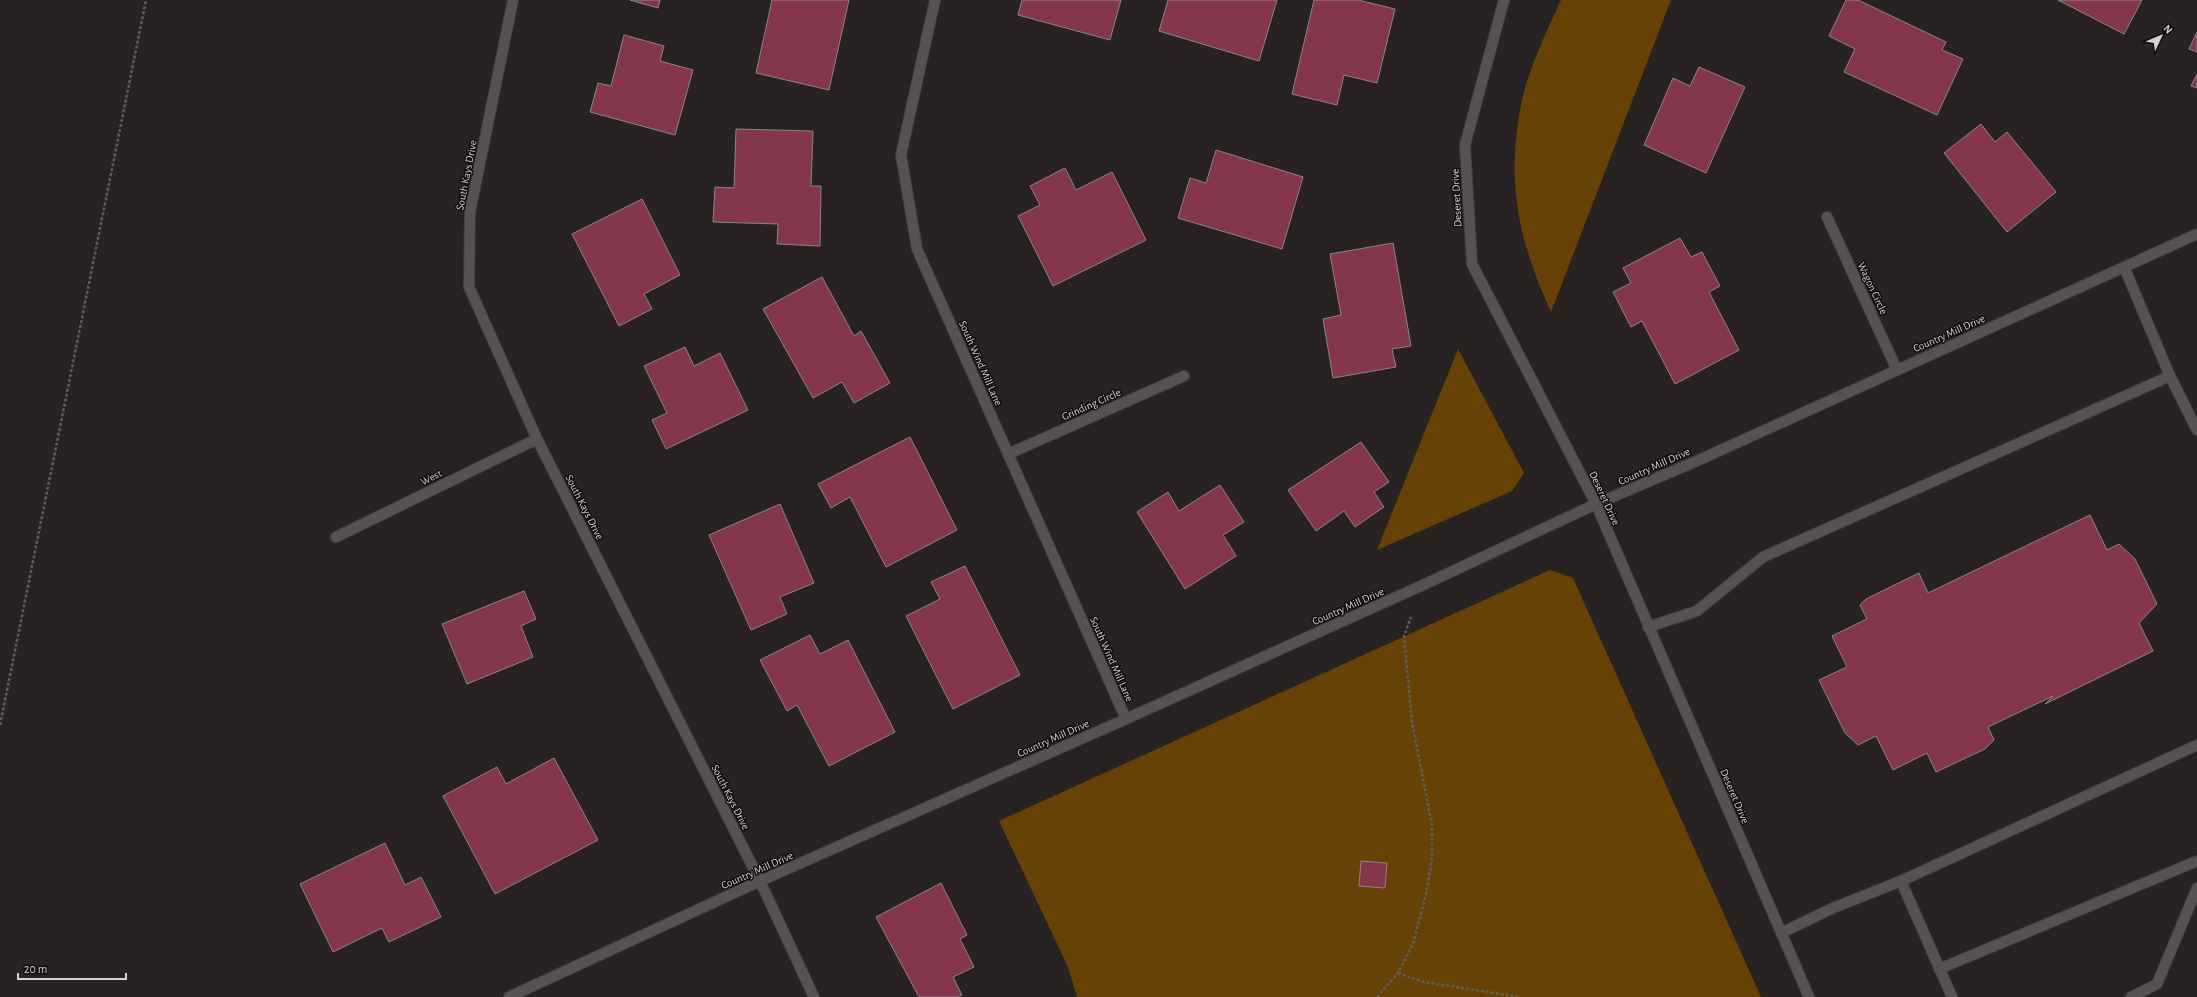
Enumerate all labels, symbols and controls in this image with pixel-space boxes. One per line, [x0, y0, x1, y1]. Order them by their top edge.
north arrow [2141, 16, 2181, 56]
text: N [2161, 23, 2174, 36]
street label: South Kays Drive [454, 139, 479, 211]
street label: Deseret Drive [1449, 169, 1464, 227]
street label: Wagon Circle [1856, 260, 1889, 316]
street label: Country Mill Drive [1912, 313, 1987, 354]
street label: South Wind Mill Lane [957, 319, 1004, 407]
street label: Grinding Circle [1060, 387, 1122, 422]
street label: Country Mill Drive [1617, 446, 1692, 487]
street label: West [419, 467, 444, 487]
street label: Deseret Drive [1587, 470, 1622, 527]
street label: South Kays Drive [563, 473, 606, 542]
street label: Country Mill Drive [1311, 586, 1386, 627]
street label: South Wind Mill Lane [1088, 615, 1135, 703]
street label: Country Mill Drive [1016, 718, 1091, 759]
street label: South Kays Drive [709, 763, 752, 832]
street label: Deseret Drive [1718, 767, 1751, 825]
street label: Country Mill Drive [720, 850, 795, 891]
scale bar [18, 955, 126, 981]
text: 20 m [24, 963, 47, 975]

